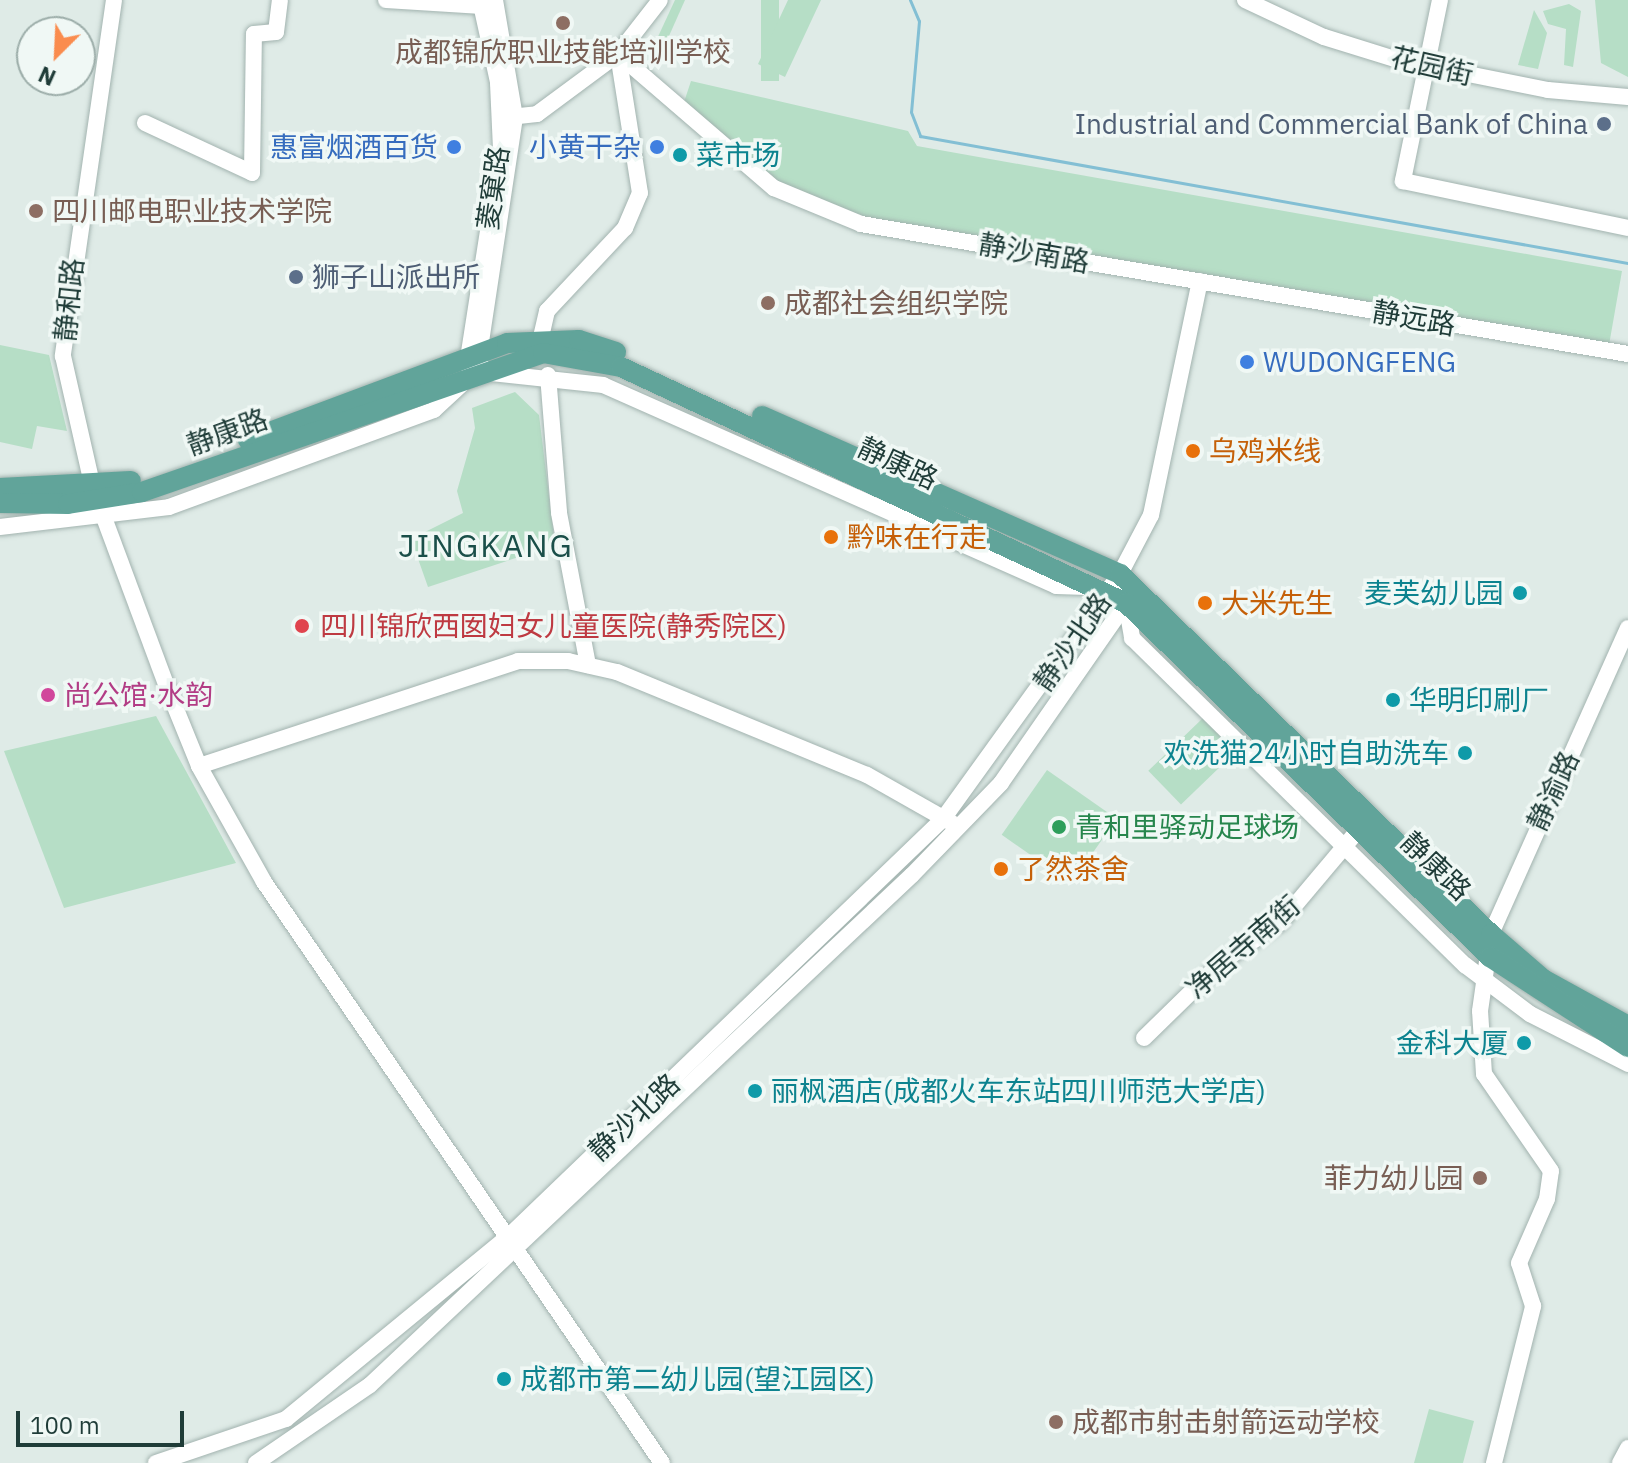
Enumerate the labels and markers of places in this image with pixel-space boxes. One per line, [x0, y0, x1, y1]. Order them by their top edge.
marker: 成都锦欣职业技能培训学校 [554, 14, 572, 32]
place label: 成都锦欣职业技能培训学校 [395, 35, 731, 69]
place label: Industrial and Commercial Bank of China [1075, 107, 1588, 141]
marker: Industrial and Commercial Bank of China [1595, 115, 1613, 133]
place label: 惠富烟酒百货 [270, 130, 438, 164]
place label: 小黄干杂 [529, 130, 641, 164]
marker: 惠富烟酒百货 [445, 138, 463, 156]
marker: 小黄干杂 [648, 138, 666, 156]
place label: 菜市场 [696, 138, 780, 172]
marker: 菜市场 [671, 146, 689, 164]
place label: 四川邮电职业技术学院 [52, 194, 332, 228]
marker: 四川邮电职业技术学院 [27, 202, 45, 220]
place label: 狮子山派出所 [312, 260, 480, 294]
marker: 狮子山派出所 [287, 268, 305, 286]
place label: 成都社会组织学院 [784, 286, 1008, 320]
marker: 成都社会组织学院 [759, 294, 777, 312]
place label: WUDONGFENG [1263, 345, 1456, 379]
marker: WUDONGFENG [1238, 353, 1256, 371]
place label: 乌鸡米线 [1209, 434, 1321, 468]
marker: 乌鸡米线 [1184, 442, 1202, 460]
place label: 黔味在行走 [847, 520, 987, 554]
marker: 黔味在行走 [822, 528, 840, 546]
place label: 麦芙幼儿园 [1364, 576, 1504, 610]
marker: 麦芙幼儿园 [1511, 584, 1529, 602]
place label: 大米先生 [1221, 586, 1333, 620]
marker: 大米先生 [1196, 594, 1214, 612]
place label: 四川锦欣西囡妇女儿童医院(静秀院区) [320, 609, 787, 643]
marker: 四川锦欣西囡妇女儿童医院(静秀院区) [291, 615, 313, 637]
place label: 尚公馆·水韵 [64, 678, 213, 712]
place label: 华明印刷厂 [1409, 683, 1549, 717]
marker: 尚公馆·水韵 [39, 686, 57, 704]
marker: 华明印刷厂 [1384, 691, 1402, 709]
place label: 欢洗猫24小时自助洗车 [1163, 736, 1449, 770]
marker: 欢洗猫24小时自助洗车 [1456, 744, 1474, 762]
place label: 青和里驿动足球场 [1075, 810, 1299, 844]
marker: 青和里驿动足球场 [1050, 818, 1068, 836]
place label: 了然茶舍 [1017, 852, 1129, 886]
marker: 了然茶舍 [992, 860, 1010, 878]
place label: 金科大厦 [1396, 1026, 1508, 1060]
marker: 金科大厦 [1515, 1034, 1533, 1052]
place label: 丽枫酒店(成都火车东站四川师范大学店) [771, 1074, 1266, 1108]
marker: 丽枫酒店(成都火车东站四川师范大学店) [746, 1082, 764, 1100]
place label: 菲力幼儿园 [1324, 1161, 1464, 1195]
marker: 菲力幼儿园 [1471, 1169, 1489, 1187]
place label: 成都市第二幼儿园(望江园区) [520, 1362, 875, 1396]
marker: 成都市第二幼儿园(望江园区) [495, 1370, 513, 1388]
place label: 成都市射击射箭运动学校 [1072, 1405, 1380, 1439]
marker: 成都市射击射箭运动学校 [1047, 1413, 1065, 1431]

